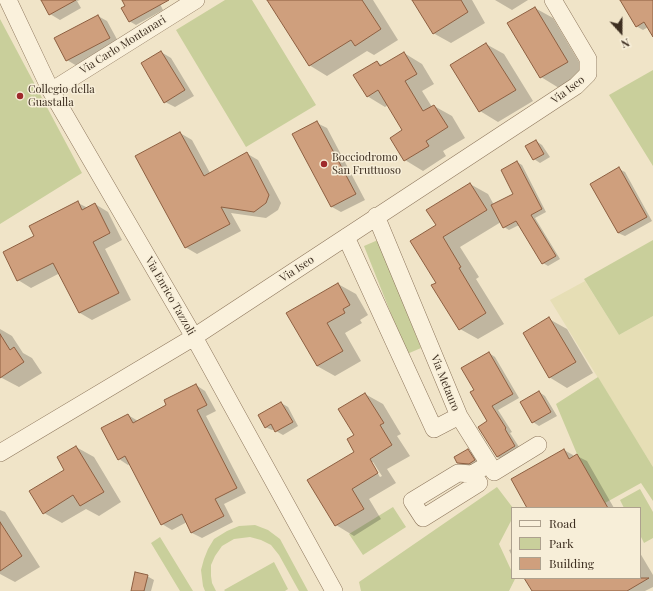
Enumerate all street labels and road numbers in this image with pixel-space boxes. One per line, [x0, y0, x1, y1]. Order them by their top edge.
street label: Via Carlo Montanari [77, 13, 169, 77]
street label: Via Iseo [549, 73, 587, 107]
street label: Via Iseo [277, 253, 317, 285]
street label: Via Enrico Tazzoli [142, 254, 198, 338]
street label: Via Metauro [428, 353, 462, 413]

